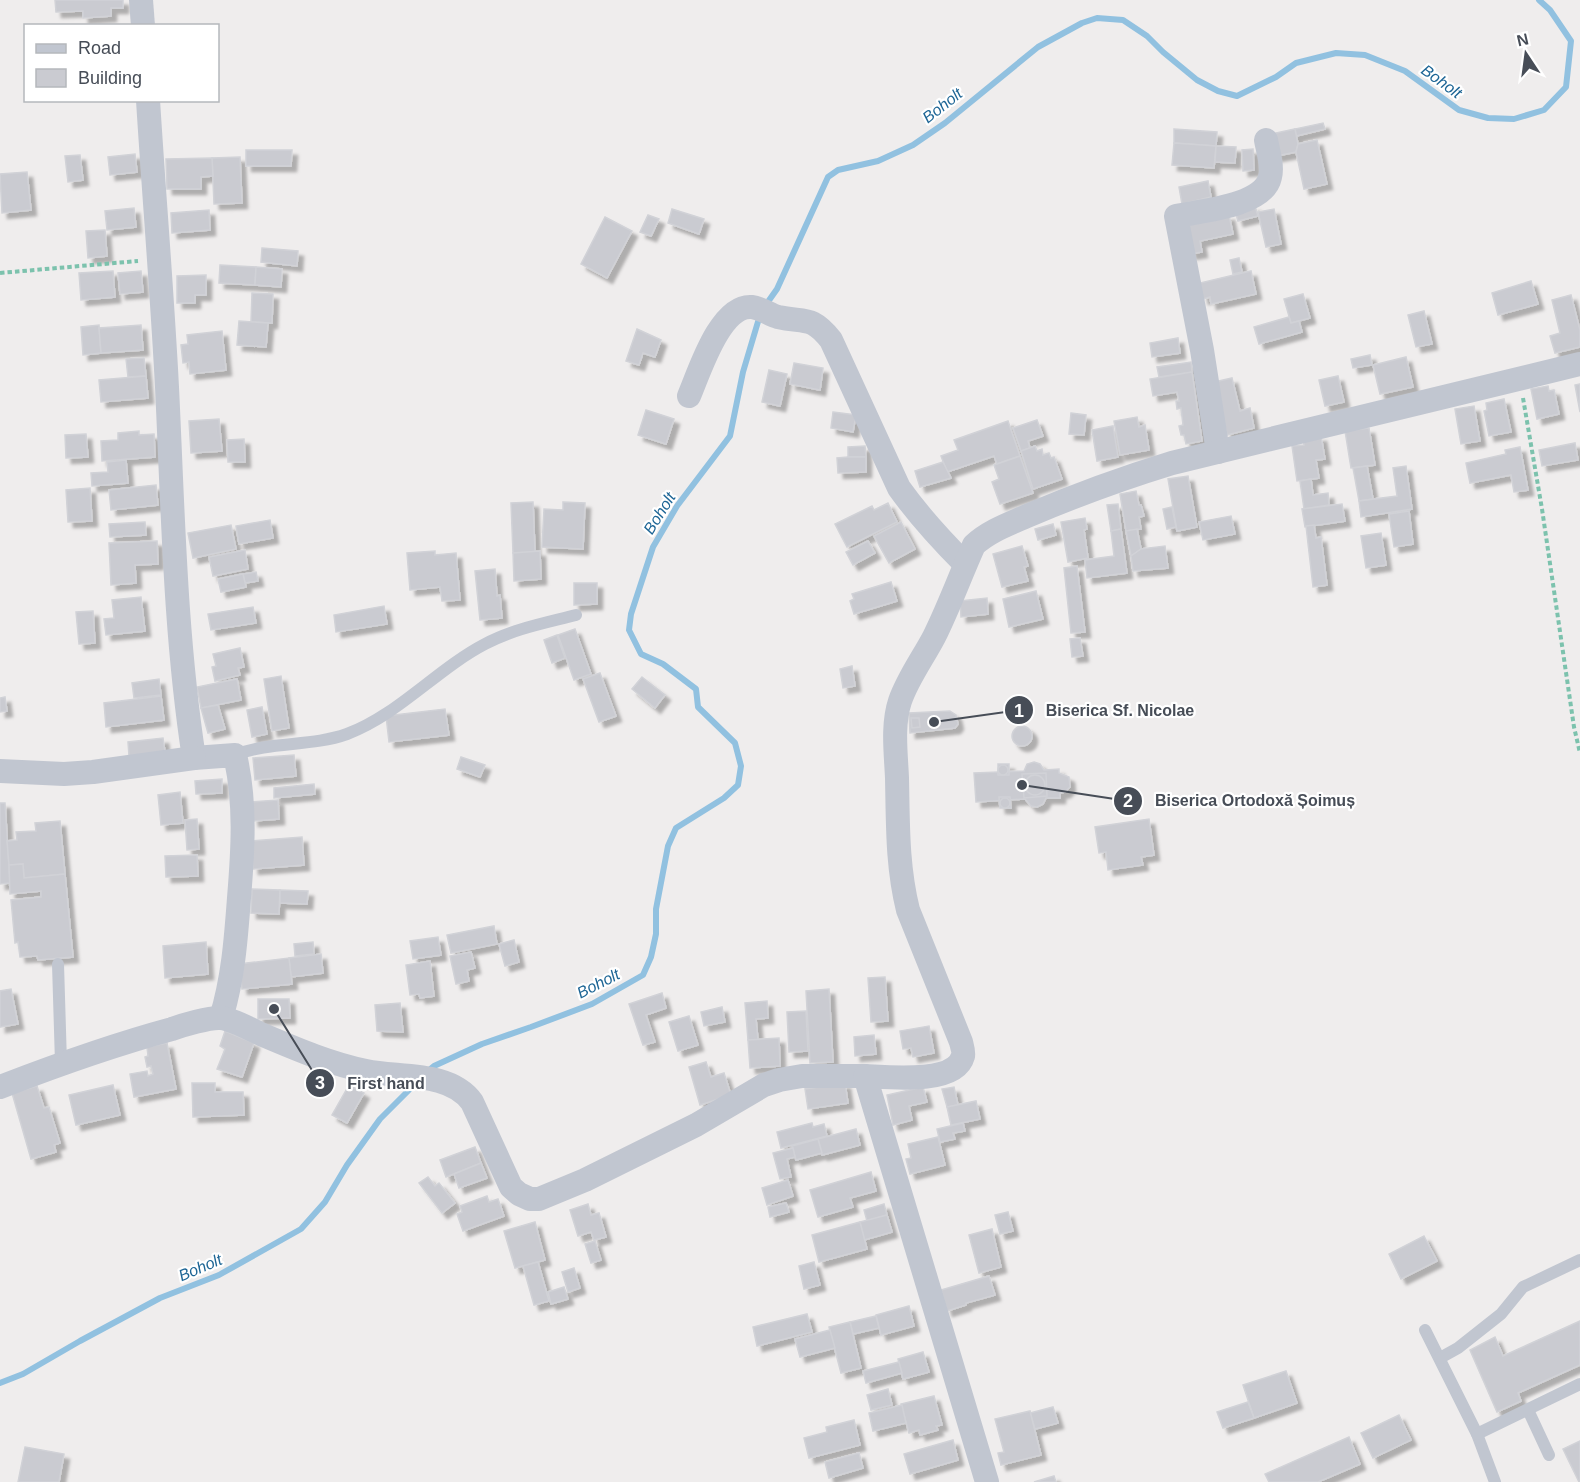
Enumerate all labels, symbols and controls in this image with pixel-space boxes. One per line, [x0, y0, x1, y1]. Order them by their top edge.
legend [24, 24, 219, 102]
north arrow [1496, 24, 1556, 84]
text: N [1515, 30, 1530, 49]
text: Road [78, 38, 121, 58]
water label: Boholt [1418, 61, 1465, 102]
text: Building [78, 68, 142, 88]
water label: Boholt [919, 84, 966, 126]
water label: Boholt [640, 489, 679, 537]
callout: Biserica Sf. Nicolae [1004, 693, 1206, 727]
text: 1 [1014, 701, 1024, 721]
text: Biserica Sf. Nicolae [1046, 702, 1194, 719]
callout: Biserica Ortodoxă Șoimuș [1113, 784, 1367, 818]
text: 2 [1123, 791, 1133, 811]
text: Biserica Ortodoxă Șoimuș [1155, 792, 1355, 809]
water label: Boholt [574, 965, 623, 1001]
callout: First hand [305, 1066, 437, 1100]
text: 3 [315, 1073, 325, 1093]
text: First hand [347, 1075, 425, 1092]
water label: Boholt [176, 1251, 225, 1284]

